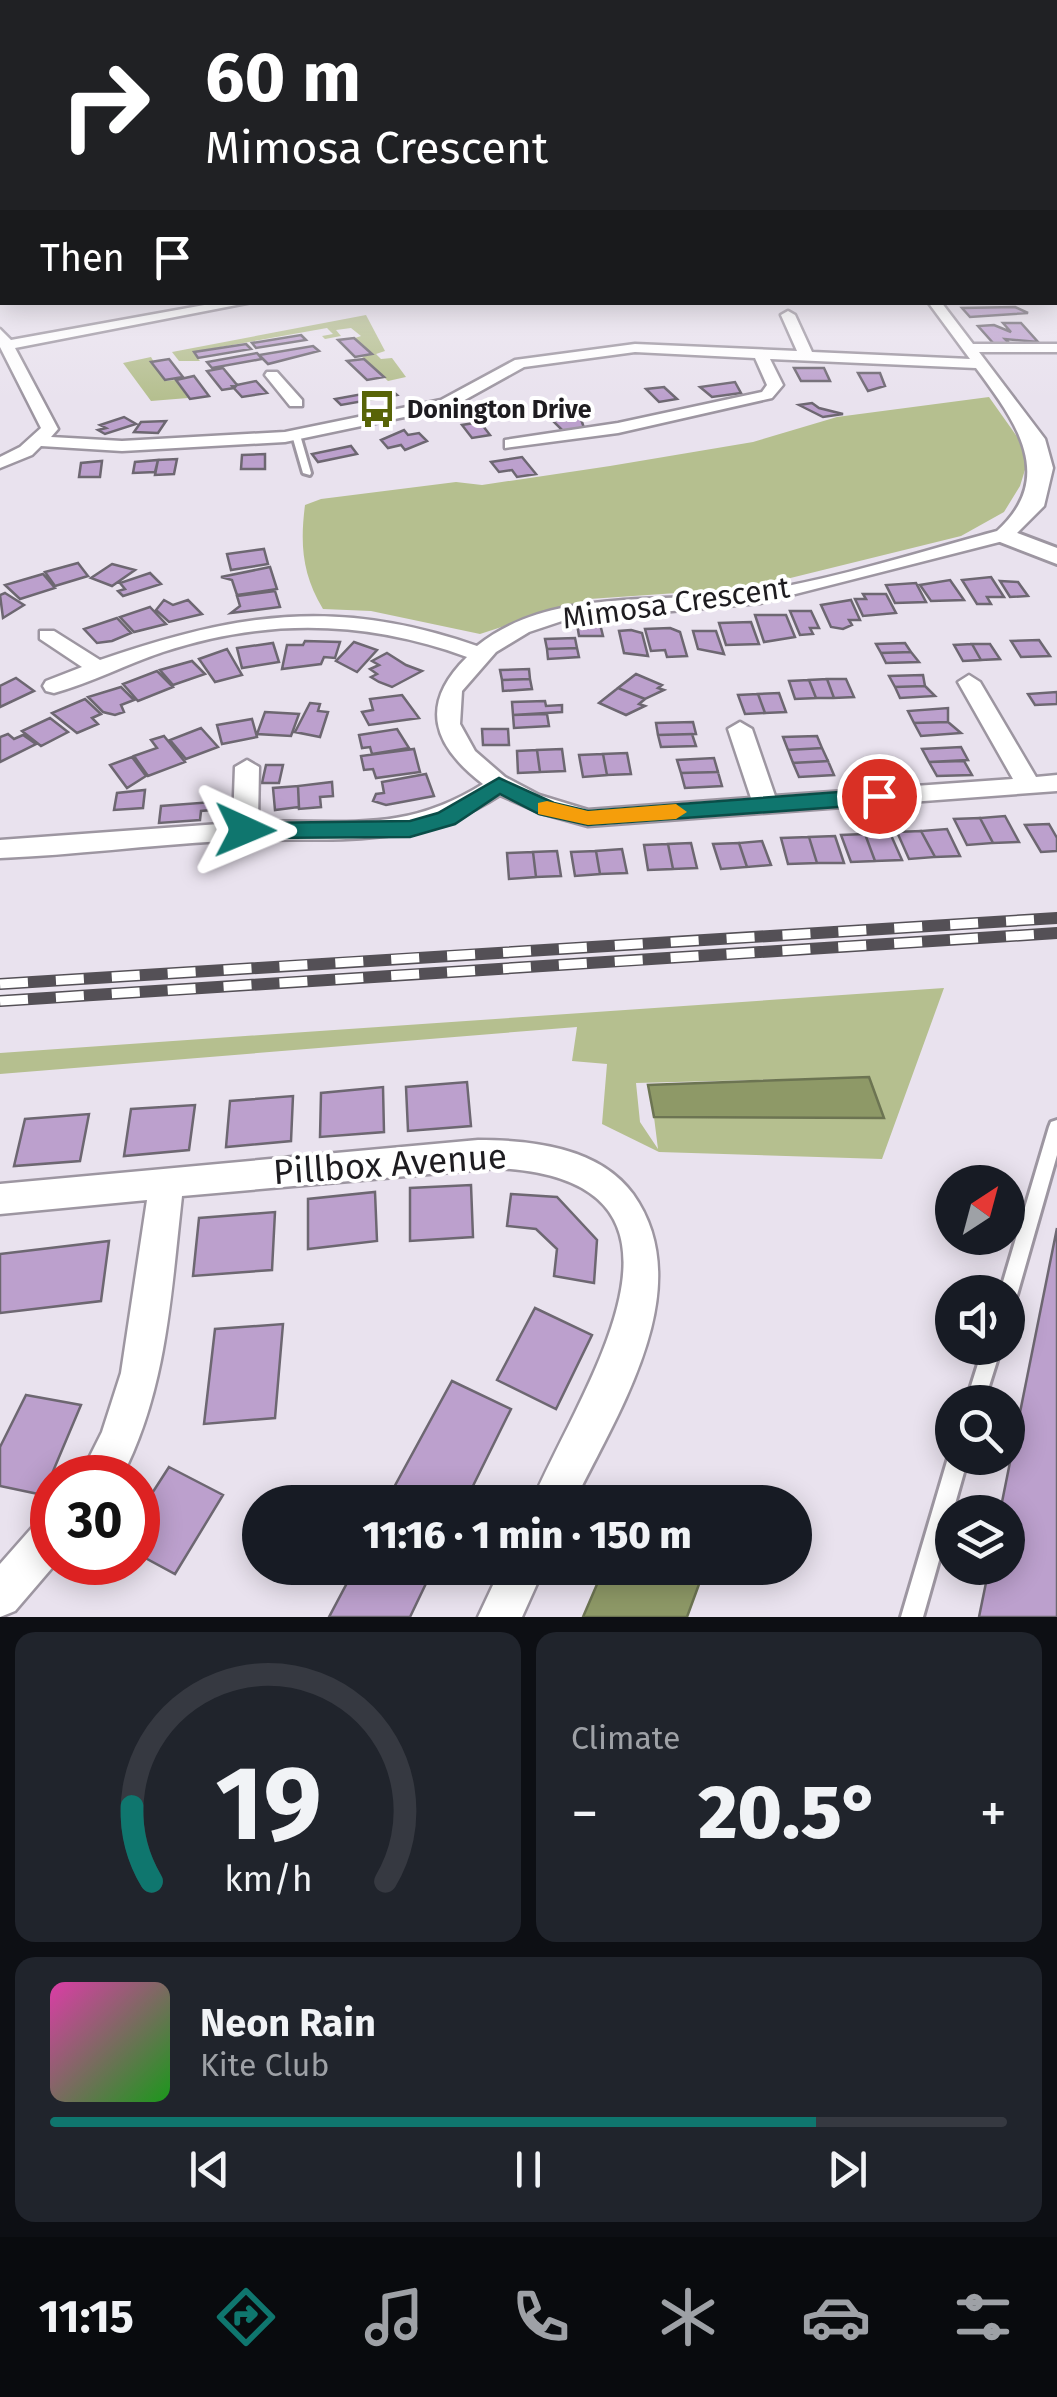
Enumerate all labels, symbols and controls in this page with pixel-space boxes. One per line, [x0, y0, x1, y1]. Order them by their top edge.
text: 60 m [205, 36, 361, 120]
icon: right [40, 40, 170, 170]
text: Mimosa Crescent [205, 121, 548, 175]
icon: arrive [145, 230, 200, 285]
text: Then [40, 235, 125, 281]
bus stop icon: Donington Drive [356, 388, 398, 430]
place label: Donington Drive [407, 395, 592, 425]
street label: Mimosa Crescent [560, 569, 792, 637]
pin [837, 754, 922, 839]
icon: arrive [852, 769, 907, 824]
position arrow [193, 778, 297, 882]
street label: Pillbox Avenue [272, 1135, 508, 1193]
north arrow [935, 1165, 1025, 1255]
map controls [935, 1165, 1025, 1585]
button: sound [935, 1275, 1025, 1365]
button: search [935, 1385, 1025, 1475]
speed limit sign: 30 [30, 1455, 160, 1585]
button: layers [935, 1495, 1025, 1585]
text: 11:16 · 1 min · 150 m [363, 1512, 691, 1558]
text: Climate [571, 1719, 680, 1757]
text: 19 [215, 1742, 321, 1867]
text: 20.5° [698, 1768, 880, 1858]
text: − [571, 1781, 599, 1847]
text: + [980, 1781, 1007, 1847]
text: km/h [224, 1858, 312, 1900]
text: Neon Rain [200, 2000, 376, 2046]
text: Kite Club [200, 2046, 329, 2084]
icon: previous [182, 2142, 237, 2197]
icon: pause [501, 2142, 556, 2197]
icon: next [820, 2142, 875, 2197]
icon: directions [211, 2282, 281, 2352]
icon: music [359, 2282, 429, 2352]
icon: phone [506, 2282, 576, 2352]
icon: climate [653, 2282, 723, 2352]
icon: car [801, 2282, 871, 2352]
icon: filters [948, 2282, 1018, 2352]
text: 11:15 [39, 2290, 134, 2344]

